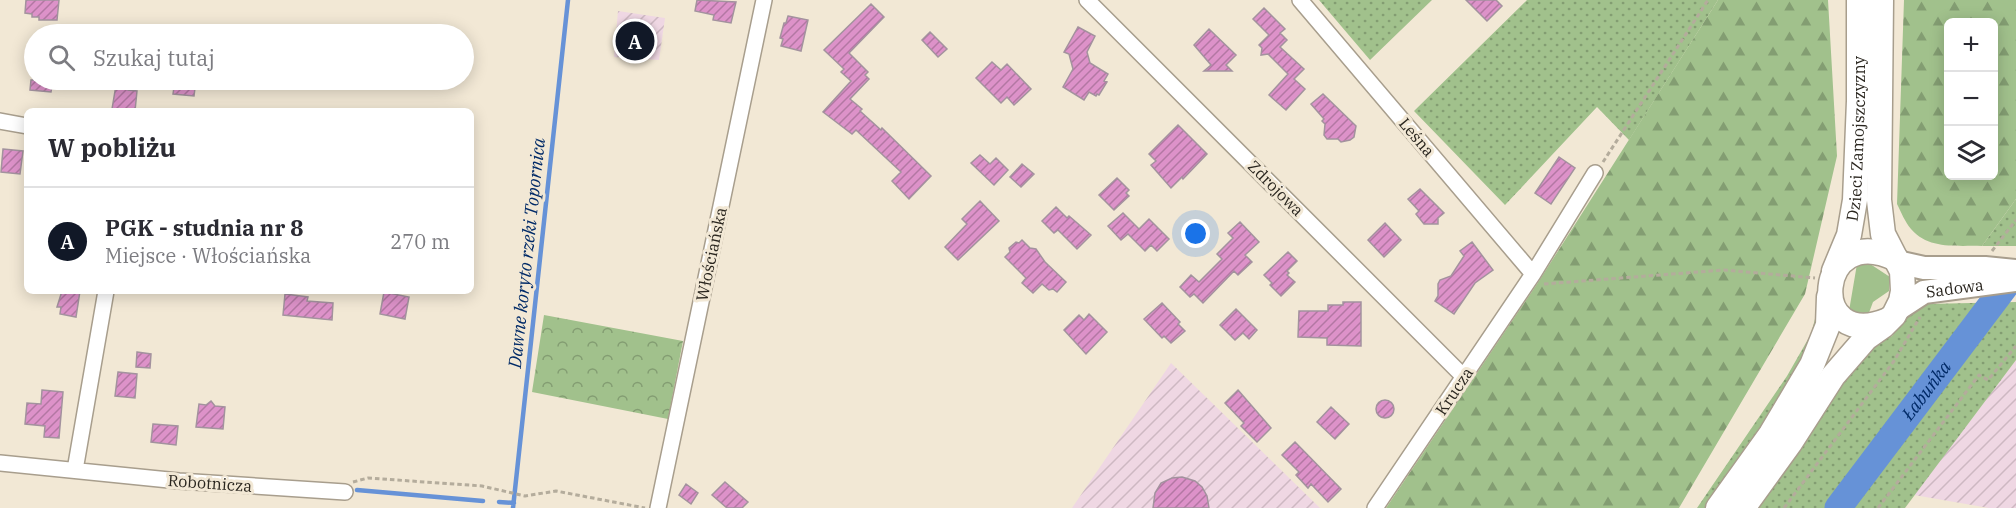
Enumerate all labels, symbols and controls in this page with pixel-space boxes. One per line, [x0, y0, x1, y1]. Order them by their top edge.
pin: A [616, 18, 654, 63]
map controls [1944, 18, 1998, 180]
button: + [1944, 18, 1998, 72]
search box [24, 24, 474, 90]
icon: search [45, 41, 78, 74]
text: Szukaj tutaj [93, 43, 215, 72]
street label: Dzieci Zamojszczyzny [1842, 55, 1869, 223]
button: − [1944, 72, 1998, 126]
street label: Leśna [1395, 113, 1439, 161]
button: layers [1944, 126, 1998, 180]
text: W pobliżu [48, 130, 176, 164]
water label: Dawne koryto rzeki Topornica [503, 136, 550, 370]
street label: Zdrojowa [1244, 156, 1308, 220]
street label: Włościańska [691, 205, 731, 303]
text: PGK - studnia nr 8 [105, 213, 304, 242]
your location [1181, 219, 1210, 248]
text: A [61, 228, 74, 255]
text: 270 m [390, 228, 450, 255]
text: Miejsce · Włościańska [105, 242, 311, 269]
street label: Sadowa [1925, 274, 1985, 302]
water label: Łabuńka [1896, 356, 1956, 425]
street label: Krucza [1431, 363, 1477, 419]
street label: Robotnicza [167, 470, 253, 496]

